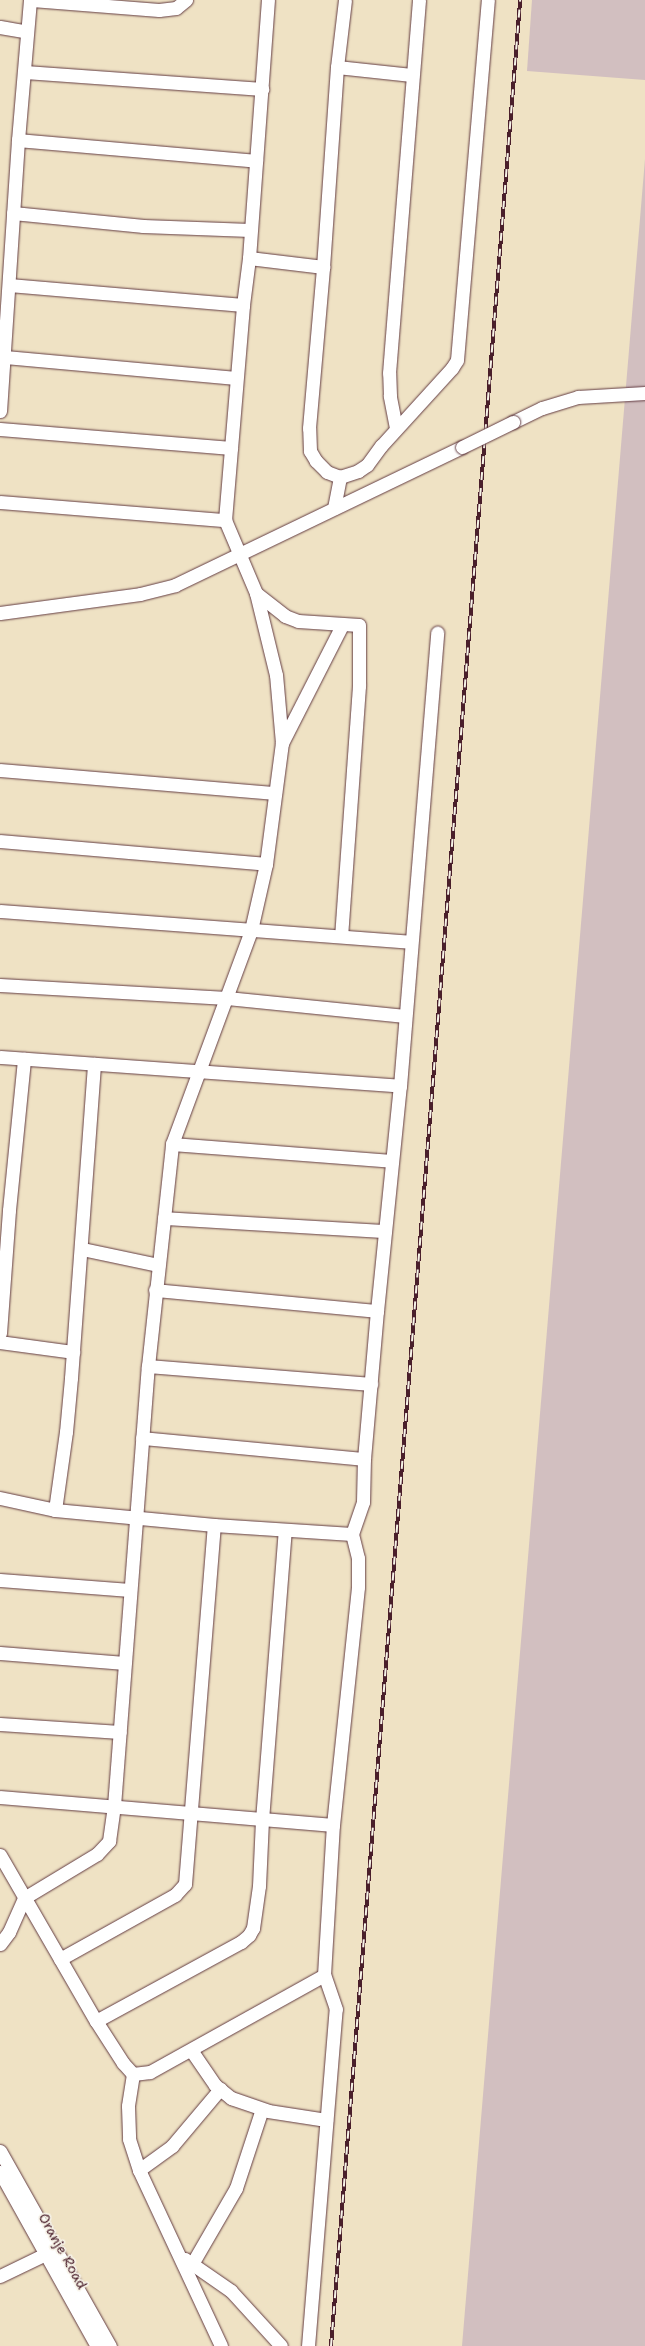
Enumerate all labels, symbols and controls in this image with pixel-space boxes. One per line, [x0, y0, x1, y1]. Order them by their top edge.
street label: Oranje Road [35, 2210, 91, 2292]

